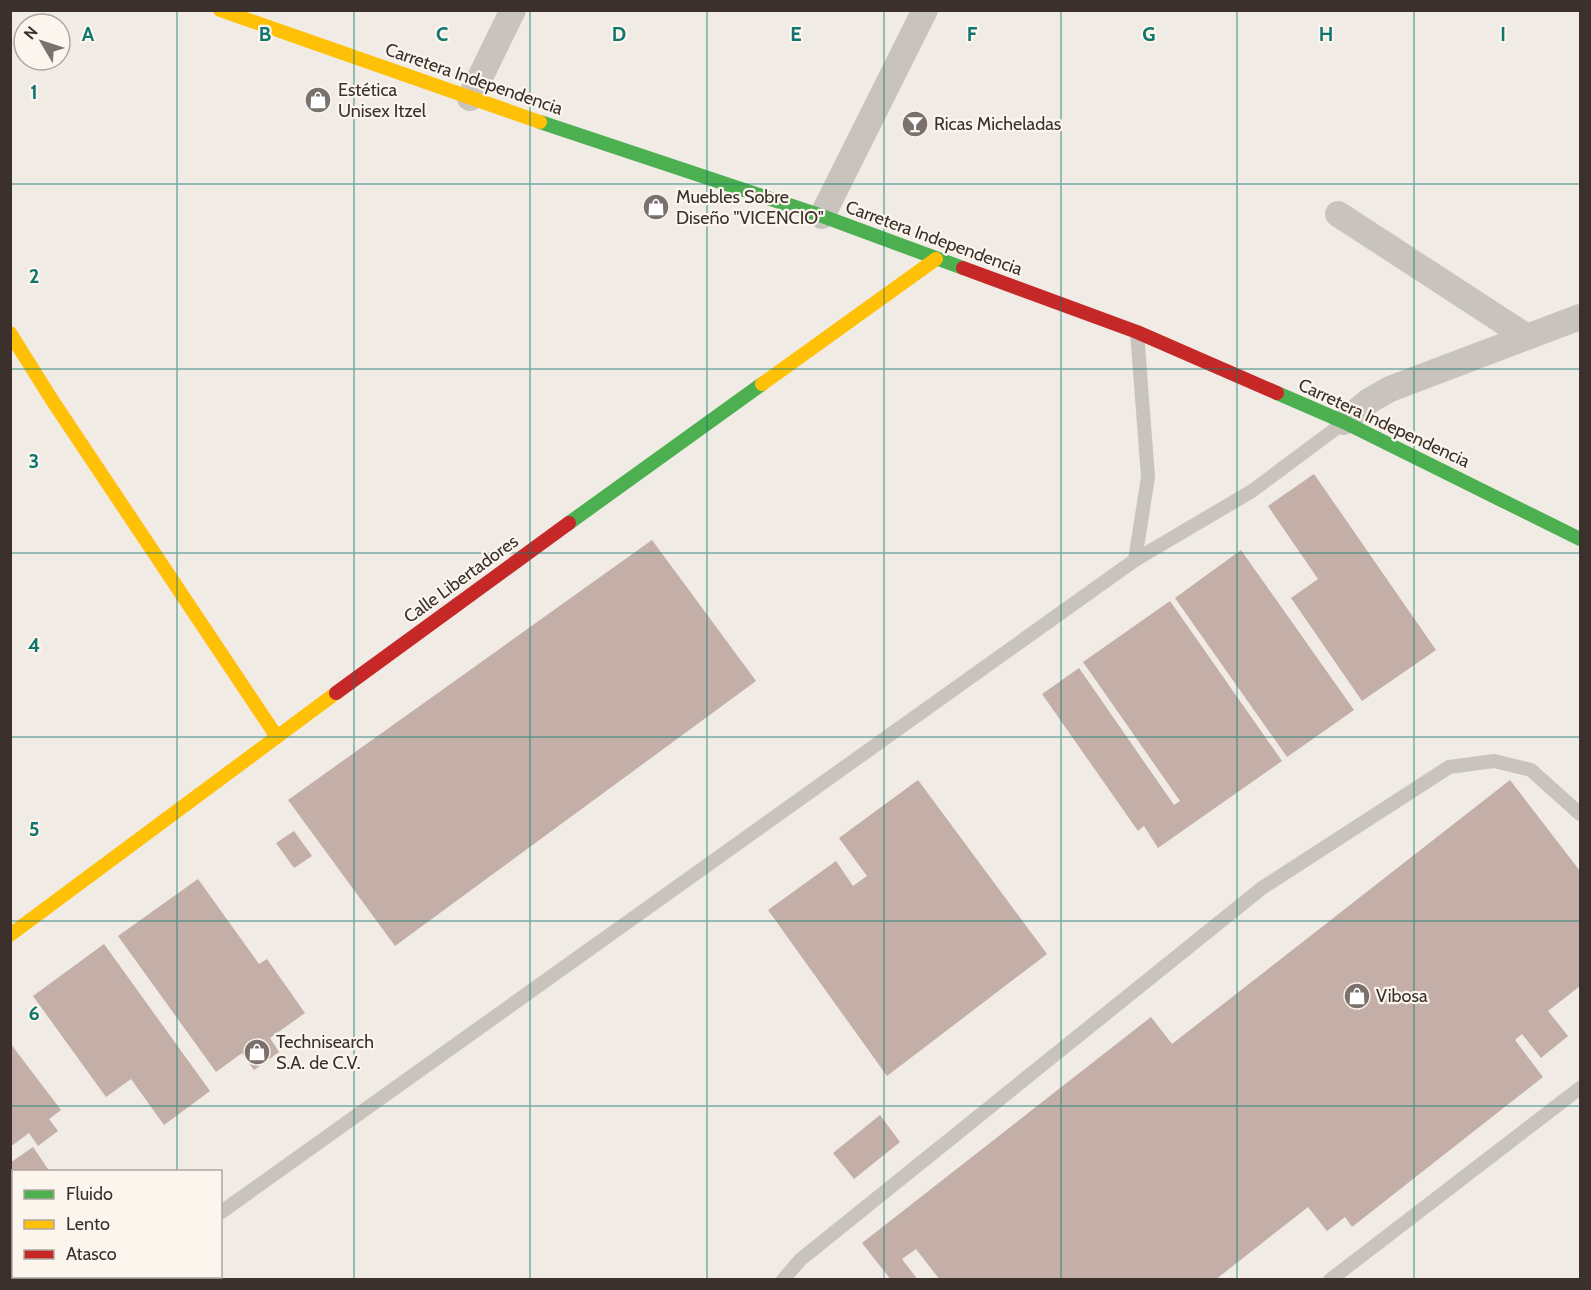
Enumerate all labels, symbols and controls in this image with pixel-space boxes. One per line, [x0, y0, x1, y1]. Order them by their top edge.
north arrow [12, 12, 72, 72]
text: A [82, 22, 95, 46]
text: B [259, 22, 271, 46]
text: C [436, 22, 448, 46]
text: D [612, 22, 626, 46]
text: E [790, 22, 802, 46]
text: F [967, 22, 978, 46]
text: G [1142, 22, 1156, 46]
text: H [1319, 22, 1333, 46]
text: I [1500, 22, 1506, 46]
text: N [20, 23, 42, 43]
street label: Carretera Independencia [382, 38, 566, 120]
place label: Estética Unisex Itzel [338, 79, 427, 122]
text: 1 [30, 80, 38, 104]
shop icon: Estética Unisex Itzel [303, 85, 333, 115]
bar icon: Ricas Micheladas [900, 109, 930, 139]
place label: Ricas Micheladas [934, 113, 1061, 135]
place label: Muebles Sobre Diseño "VICENCIO" [676, 186, 824, 229]
shop icon: Muebles Sobre Diseño "VICENCIO" [641, 192, 671, 222]
street label: Carretera Independencia [843, 196, 1026, 280]
text: 2 [29, 264, 39, 288]
street label: Carretera Independencia [1295, 374, 1473, 473]
text: 3 [29, 449, 39, 473]
street label: Calle Libertadores [400, 530, 522, 628]
text: 4 [28, 633, 40, 657]
text: 5 [29, 817, 39, 841]
shop icon: Vibosa [1342, 981, 1372, 1011]
place label: Vibosa [1376, 985, 1428, 1007]
text: 6 [28, 1001, 40, 1025]
place label: Technisearch S.A. de C.V. [276, 1031, 374, 1074]
shop icon: Technisearch S.A. de C.V. [242, 1037, 272, 1067]
legend [12, 1170, 222, 1278]
text: Fluido [66, 1183, 113, 1205]
text: Lento [66, 1213, 110, 1235]
text: Atasco [66, 1243, 117, 1265]

